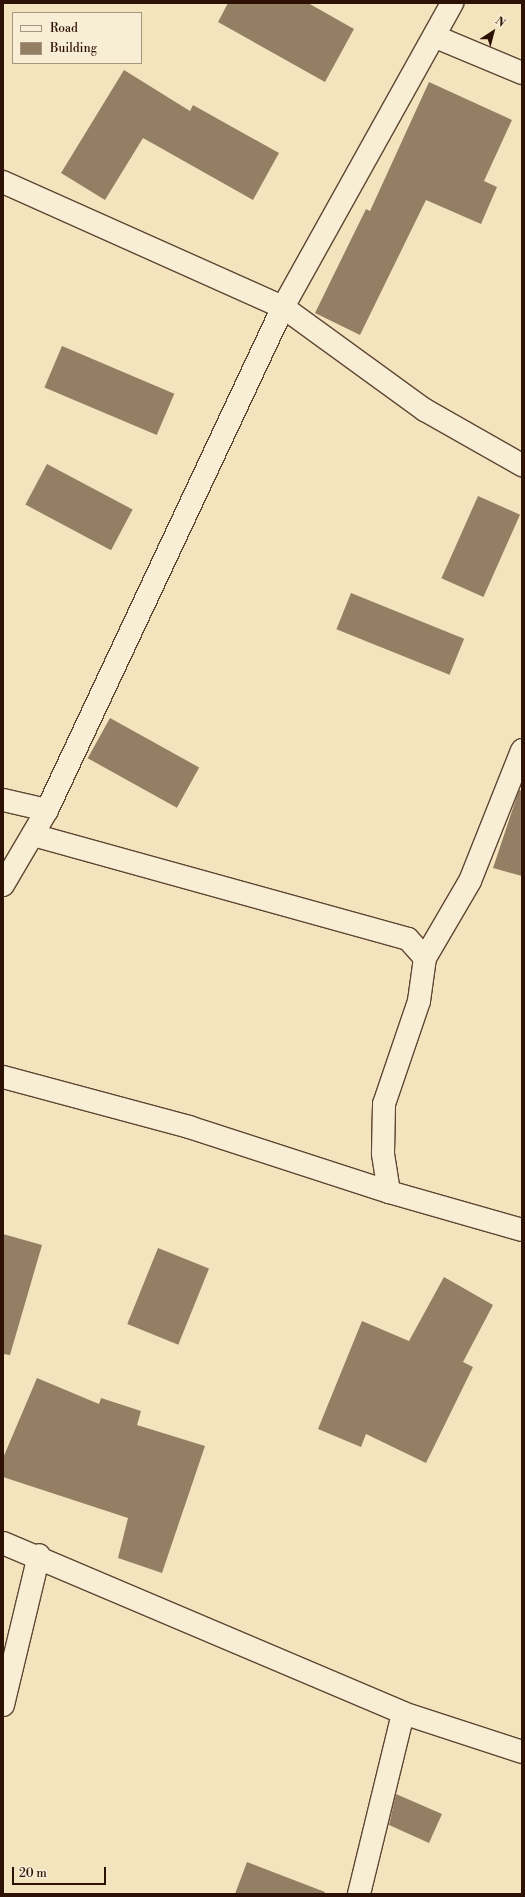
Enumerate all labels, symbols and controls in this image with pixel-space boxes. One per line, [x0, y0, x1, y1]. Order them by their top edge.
legend [12, 12, 142, 64]
north arrow [473, 12, 513, 52]
text: N [492, 14, 508, 31]
text: Road [50, 21, 78, 36]
text: Building [50, 41, 97, 56]
scale bar [14, 1859, 108, 1885]
text: 20 m [19, 1866, 47, 1881]

